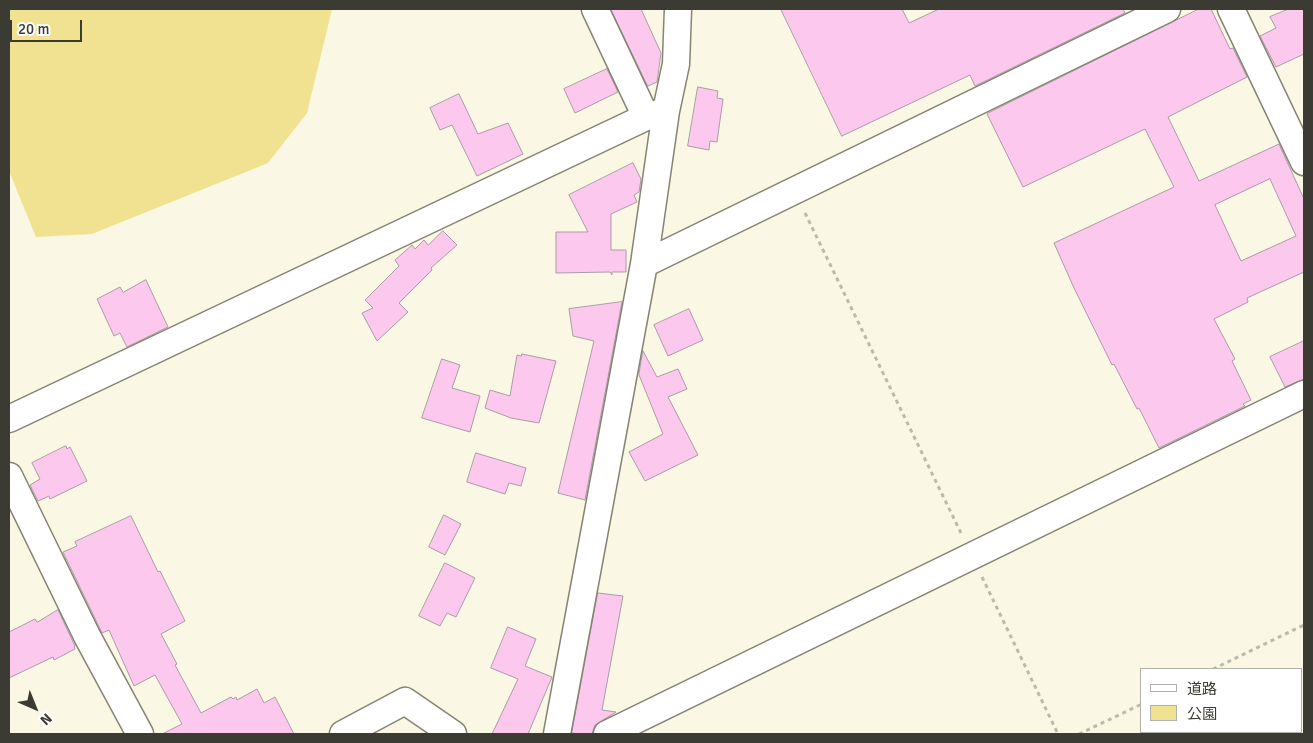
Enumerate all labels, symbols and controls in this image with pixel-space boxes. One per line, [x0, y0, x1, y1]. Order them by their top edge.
scale bar [12, 10, 85, 42]
text: 20 m [18, 20, 49, 38]
legend [1140, 668, 1303, 733]
text: 道路 [1187, 680, 1217, 698]
north arrow [10, 683, 60, 733]
text: 公園 [1187, 705, 1217, 723]
text: N [36, 710, 55, 729]

